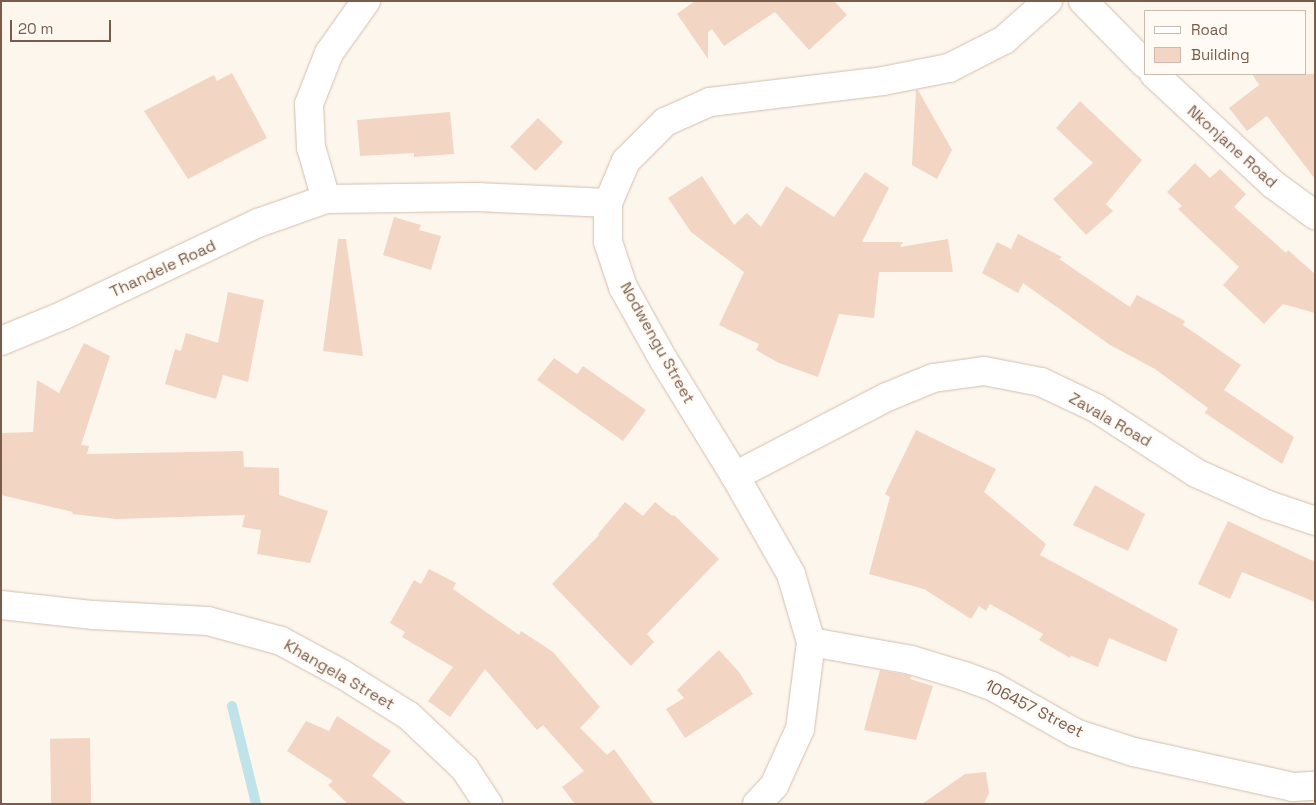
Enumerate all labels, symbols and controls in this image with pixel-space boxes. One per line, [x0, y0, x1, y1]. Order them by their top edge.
scale bar [12, 10, 114, 42]
legend [1144, 10, 1306, 75]
text: 20 m [18, 19, 53, 38]
text: Road [1191, 20, 1228, 39]
text: Building [1191, 45, 1250, 64]
street label: Nkonjane Road [1183, 102, 1281, 192]
street label: Thandele Road [107, 236, 219, 302]
street label: Nodwengu Street [616, 279, 698, 407]
street label: Zavala Road [1065, 389, 1155, 451]
street label: Khangela Street [280, 636, 398, 714]
street label: 106457 Street [981, 676, 1087, 742]

